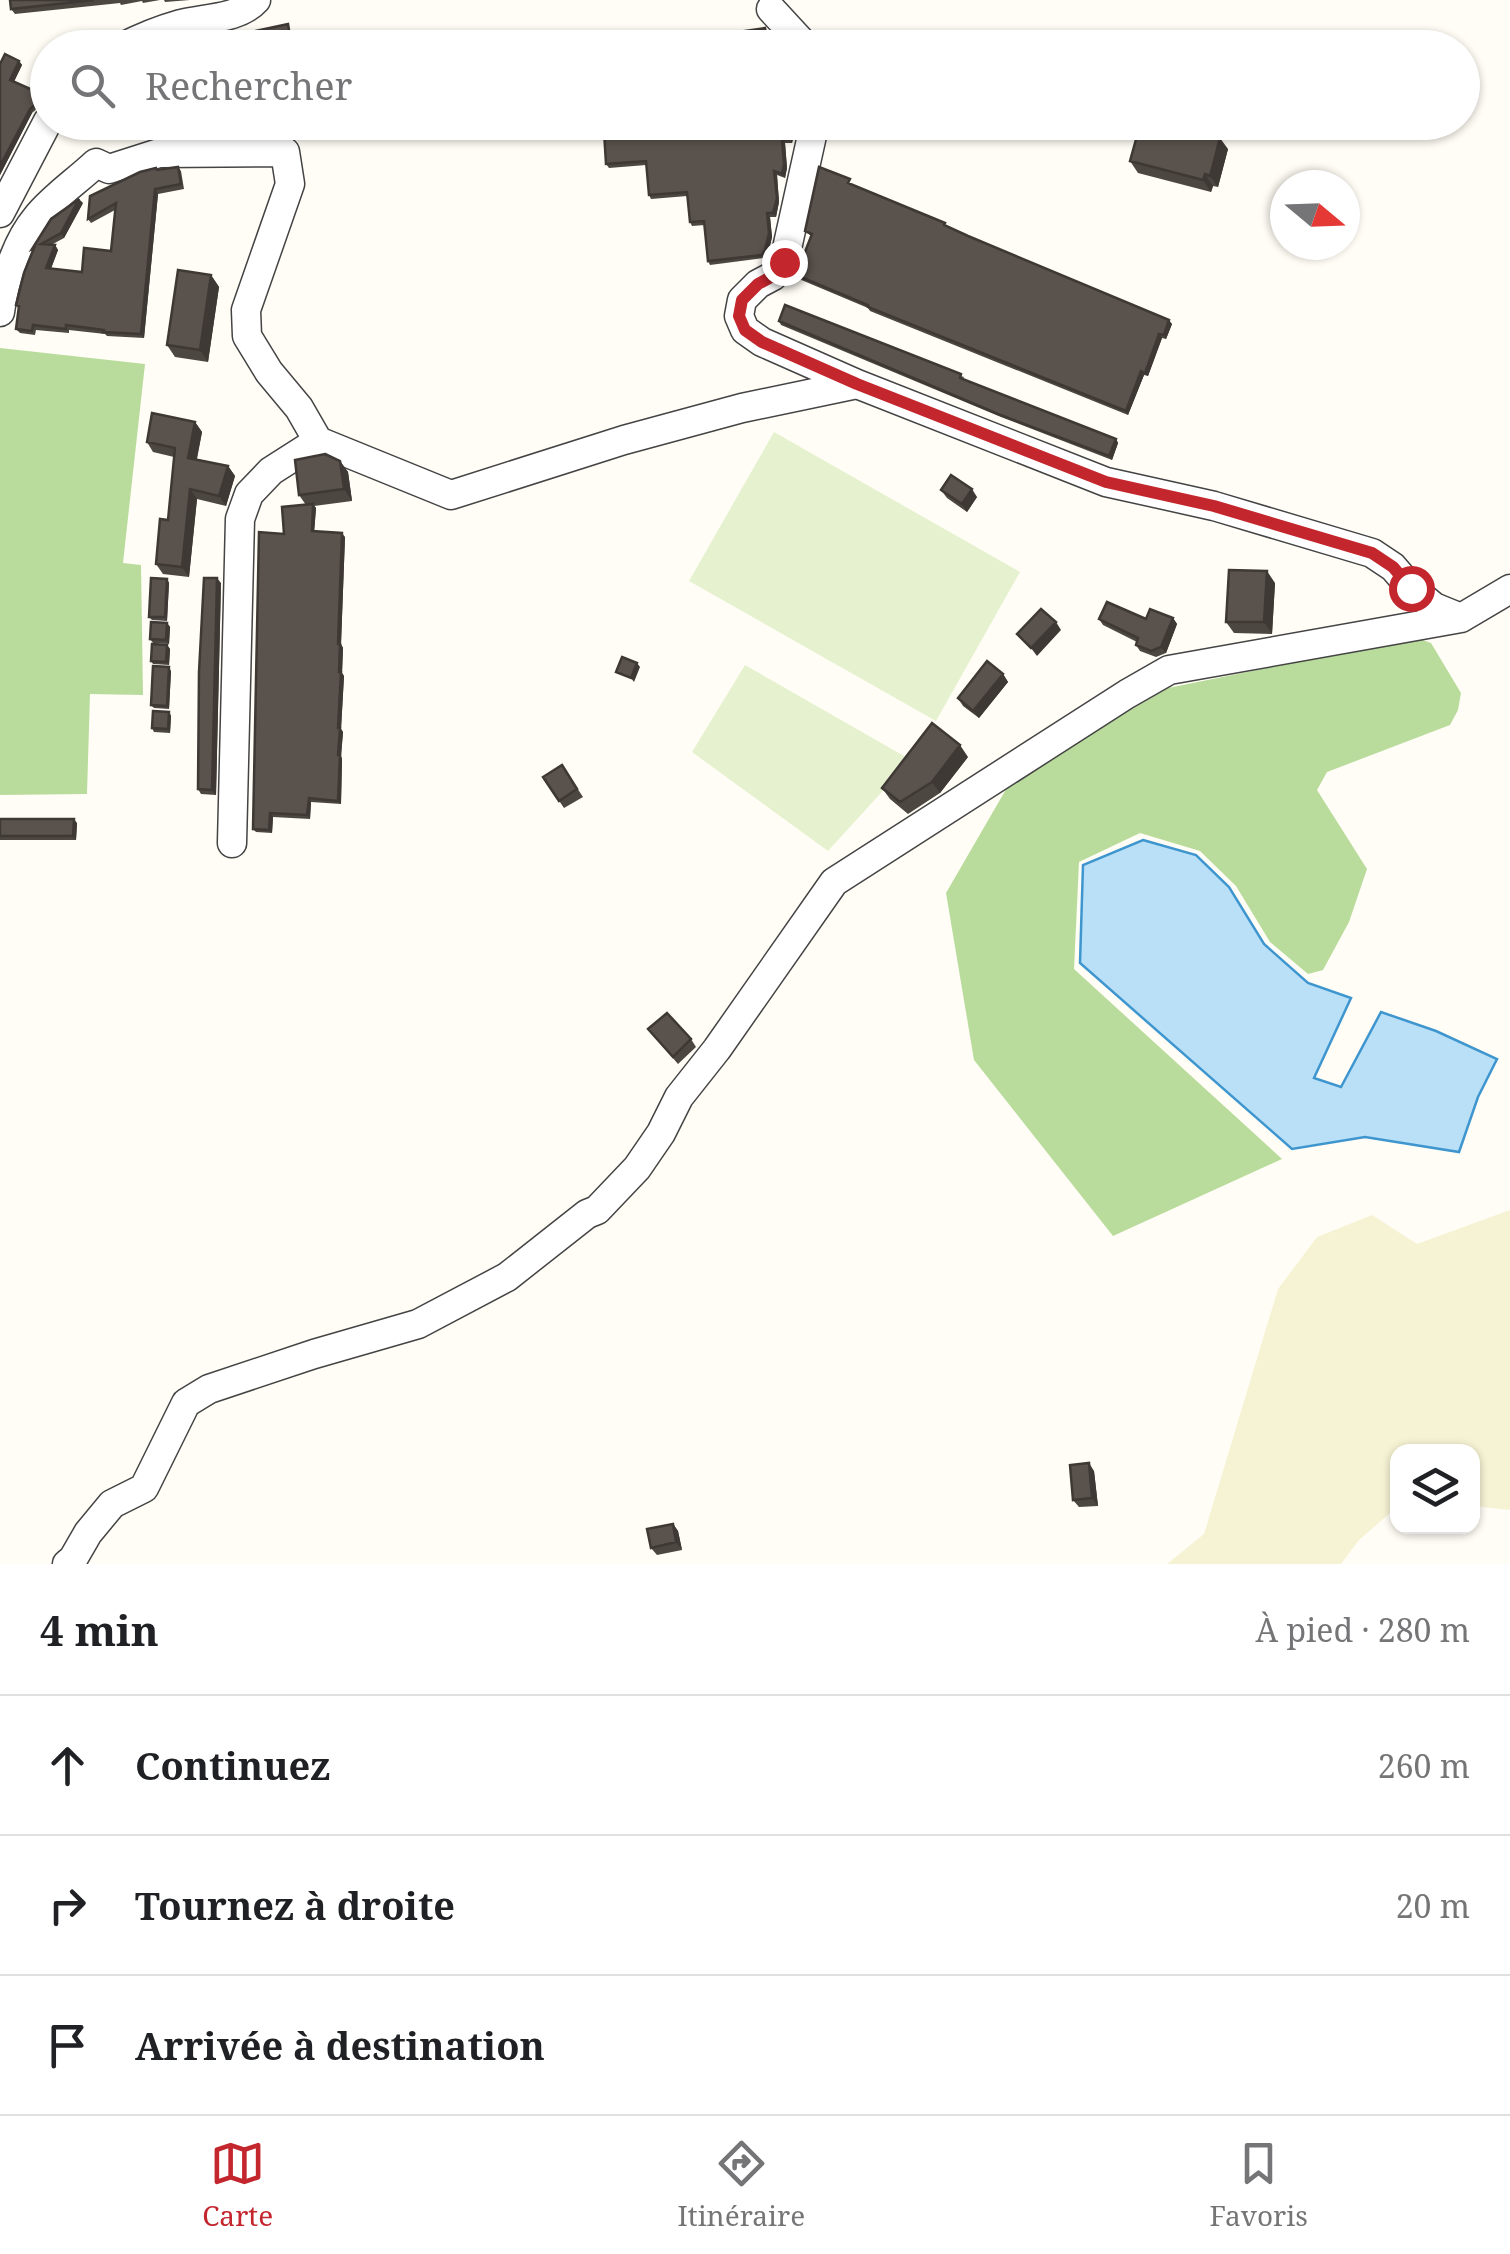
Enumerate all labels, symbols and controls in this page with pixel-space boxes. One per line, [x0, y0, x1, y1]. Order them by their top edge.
search box [30, 30, 1480, 140]
icon: search [65, 58, 120, 113]
text: Rechercher [145, 59, 352, 111]
north arrow [1270, 170, 1360, 260]
route end [762, 240, 808, 286]
route start [1389, 566, 1435, 612]
map controls [1390, 1444, 1480, 1534]
button: layers [1390, 1444, 1480, 1534]
text: 4 min [40, 1601, 159, 1658]
text: À pied · 280 m [1256, 1608, 1470, 1651]
icon: ahead [40, 1738, 95, 1793]
text: Continuez [135, 1739, 330, 1791]
text: 260 m [1378, 1744, 1470, 1787]
icon: right [40, 1878, 95, 1933]
text: Tournez à droite [135, 1879, 455, 1931]
text: 20 m [1396, 1884, 1470, 1927]
icon: arrive [40, 2018, 95, 2073]
text: Arrivée à destination [135, 2019, 545, 2071]
tab: Carte [202, 2136, 273, 2234]
tab: Itinéraire [678, 2136, 805, 2234]
tab: Favoris [1210, 2136, 1308, 2234]

